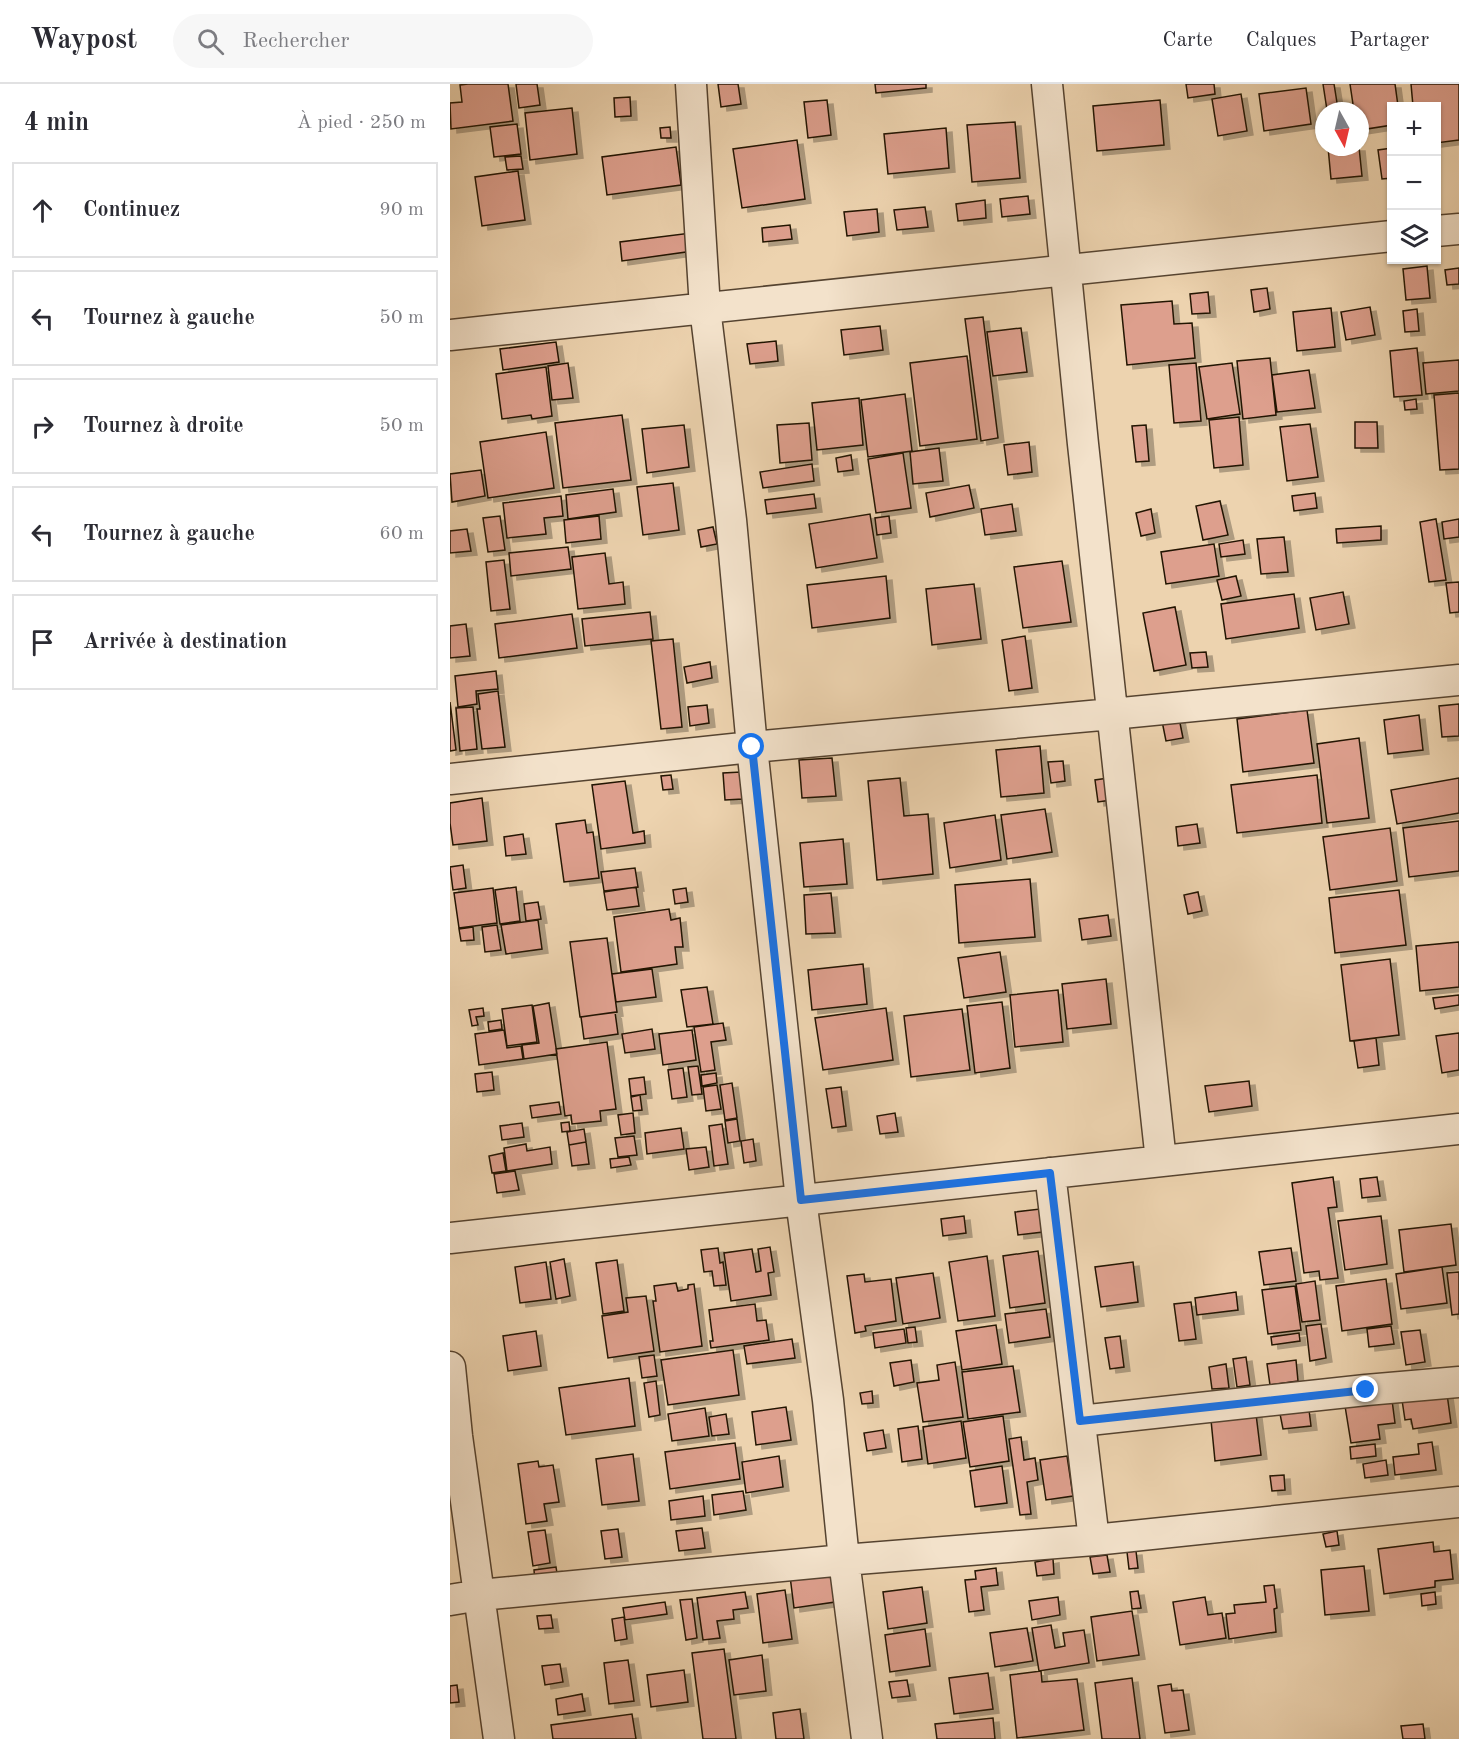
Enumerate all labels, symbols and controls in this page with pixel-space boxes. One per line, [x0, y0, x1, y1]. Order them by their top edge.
search box [173, 14, 593, 68]
icon: search [194, 25, 227, 58]
text: Waypost [30, 27, 137, 55]
text: Rechercher [242, 30, 349, 52]
text: Carte [1163, 30, 1213, 51]
text: Calques [1246, 30, 1316, 51]
text: Partager [1349, 30, 1429, 51]
north arrow [1315, 102, 1369, 156]
map controls [1387, 102, 1441, 264]
button: + [1387, 102, 1441, 156]
text: 4 min [24, 110, 89, 136]
text: À pied · 250 m [297, 113, 426, 133]
button: − [1387, 156, 1441, 210]
icon: ahead [26, 194, 59, 227]
text: Continuez [83, 199, 180, 221]
text: 90 m [379, 200, 424, 220]
button: layers [1387, 210, 1441, 264]
icon: left [26, 302, 59, 335]
text: Tournez à gauche [83, 307, 255, 329]
text: 50 m [379, 308, 424, 328]
icon: right [26, 410, 59, 443]
text: Tournez à droite [83, 415, 244, 437]
text: 50 m [379, 416, 424, 436]
icon: left [26, 518, 59, 551]
text: Tournez à gauche [83, 523, 255, 545]
text: 60 m [379, 524, 424, 544]
icon: arrive [26, 626, 59, 659]
text: Arrivée à destination [83, 631, 287, 653]
route start [738, 733, 764, 759]
route end [1352, 1376, 1378, 1402]

